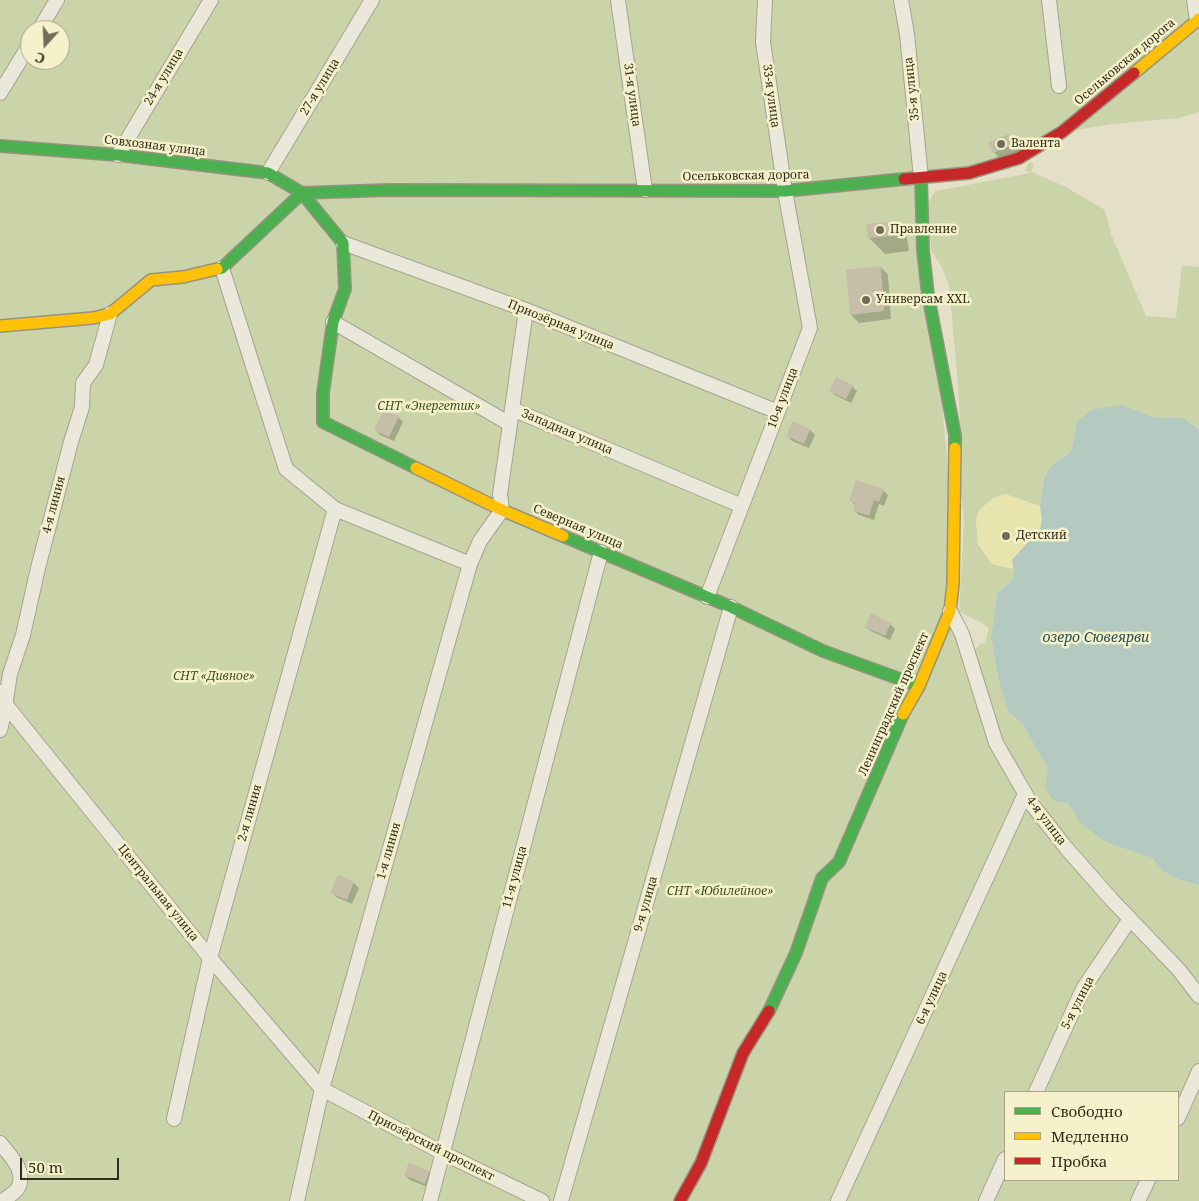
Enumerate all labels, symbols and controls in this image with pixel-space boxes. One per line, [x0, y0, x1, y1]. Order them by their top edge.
street label: Осельковская дорога [1072, 16, 1178, 108]
north arrow [20, 20, 70, 70]
street label: 24-я улица [141, 46, 187, 108]
text: С [32, 48, 48, 69]
street label: 27-я улица [297, 56, 343, 118]
street label: 35-я улица [901, 56, 923, 122]
street label: 31-я улица [620, 62, 644, 128]
street label: 33-я улица [759, 63, 783, 129]
street label: Совхозная улица [103, 133, 207, 159]
place label: Валента [1011, 137, 1061, 151]
marker: Валента [995, 138, 1007, 150]
street label: Осельковская дорога [682, 168, 810, 184]
place label: Правление [890, 223, 957, 237]
marker: Правление [874, 224, 886, 236]
place label: Универсам XXL [876, 293, 970, 307]
marker: Универсам XXL [860, 294, 872, 306]
street label: Приозёрная улица [506, 297, 616, 353]
street label: 10-я улица [765, 365, 801, 431]
park label: СНТ «Энергетик» [377, 400, 481, 414]
street label: Западная улица [519, 406, 615, 458]
street label: 4-я линия [39, 475, 69, 535]
street label: Северная улица [531, 502, 625, 552]
place label: Детский [1016, 529, 1067, 543]
marker: Детский [1000, 530, 1012, 542]
street label: Ленинградский проспект [856, 630, 932, 778]
water label: озеро Сювеярви [1043, 630, 1149, 646]
park label: СНТ «Дивное» [173, 670, 255, 684]
street label: 2-я линия [235, 783, 265, 843]
street label: 4-я улица [1023, 794, 1069, 848]
street label: 1-я линия [374, 821, 404, 881]
street label: Центральная улица [115, 842, 201, 944]
street label: 11-я улица [500, 844, 530, 910]
street label: 9-я улица [631, 874, 661, 934]
park label: СНТ «Юбилейное» [667, 885, 773, 899]
street label: 6-я улица [913, 969, 951, 1027]
street label: 5-я улица [1059, 974, 1097, 1032]
legend [1004, 1091, 1179, 1181]
text: Свободно [1051, 1101, 1123, 1121]
street label: Приозёрский проспект [365, 1108, 497, 1184]
text: Медленно [1051, 1126, 1129, 1146]
scale bar [22, 1148, 121, 1180]
text: Пробка [1051, 1151, 1107, 1171]
text: 50 m [28, 1157, 63, 1177]

